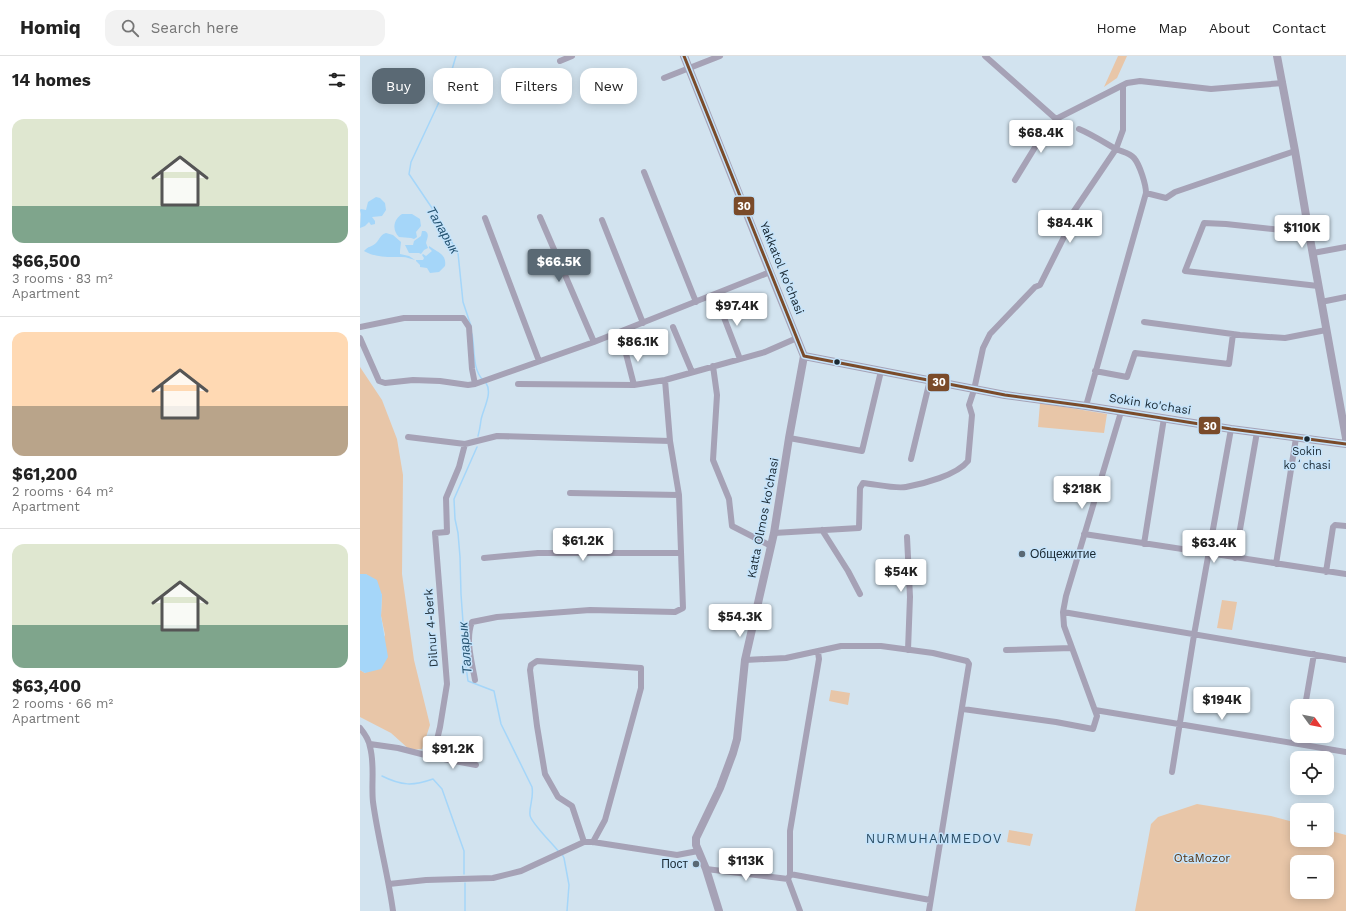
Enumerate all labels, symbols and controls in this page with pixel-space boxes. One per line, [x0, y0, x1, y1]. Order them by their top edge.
search box [105, 10, 385, 46]
text: Homiq [20, 16, 81, 39]
icon: search [119, 17, 141, 39]
text: Search here [151, 19, 239, 37]
text: Home [1096, 20, 1136, 36]
text: Map [1158, 20, 1187, 36]
text: About [1209, 20, 1250, 36]
text: Contact [1272, 20, 1326, 36]
chip: Buy [372, 68, 425, 104]
chip: Rent [433, 68, 493, 104]
chip: Filters [501, 68, 572, 104]
chip: New [580, 68, 637, 104]
icon: filters [326, 69, 348, 91]
text: 14 homes [12, 70, 91, 90]
pin: $68.4K [1008, 120, 1074, 154]
text: $68.4K [1018, 125, 1064, 140]
icon: home [144, 145, 216, 217]
line badge: 30 [733, 196, 755, 216]
text: 30 [737, 200, 751, 213]
water label: Таларык [423, 204, 463, 257]
pin: $84.4K [1037, 210, 1103, 244]
text: $84.4K [1047, 215, 1093, 230]
pin: $110K [1274, 215, 1330, 249]
street label: Yakkatol ko'chasi [757, 220, 807, 316]
text: $110K [1284, 220, 1320, 235]
pin: $66.5K [526, 249, 592, 283]
text: $66,500 [12, 251, 81, 271]
text: $66.5K [537, 254, 581, 269]
text: 3 rooms · 83 m² [12, 271, 113, 286]
text: Apartment [12, 286, 80, 301]
pin: $97.4K [704, 293, 770, 327]
text: $97.4K [715, 298, 759, 313]
pin: $86.1K [605, 329, 671, 363]
text: $86.1K [617, 334, 659, 349]
unlabelled marker [832, 357, 842, 367]
icon: home [144, 358, 216, 430]
line badge: 30 [927, 373, 950, 392]
text: 30 [932, 376, 946, 389]
street label: Sokin ko'chasi [1108, 391, 1192, 417]
line badge: 30 [1198, 416, 1221, 435]
text: 30 [1203, 420, 1217, 433]
marker: Sokin koʻchasi [1302, 434, 1312, 444]
place label: Sokin koʻchasi [1283, 445, 1331, 472]
street label: Katta Olmos ko'chasi [744, 457, 782, 579]
text: $61,200 [12, 464, 77, 484]
pin: $218K [1054, 476, 1110, 510]
text: $218K [1063, 481, 1101, 496]
text: 2 rooms · 64 m² [12, 484, 113, 499]
text: Apartment [12, 499, 80, 514]
pin: $61.2K [550, 528, 616, 562]
pin: $63.4K [1181, 530, 1247, 564]
text: $61.2K [562, 533, 604, 548]
text: $63.4K [1191, 535, 1237, 550]
place label: Общежитие [1030, 547, 1096, 561]
marker: Общежитие [1017, 549, 1027, 559]
pin: $54K [877, 559, 925, 593]
text: $54K [884, 564, 918, 579]
icon: home [144, 570, 216, 642]
street label: Dilnur 4-berk [421, 588, 441, 668]
pin: $54.3K [707, 604, 773, 638]
text: $54.3K [718, 609, 762, 624]
water label: Таларык [455, 620, 475, 675]
text: $63,400 [12, 676, 81, 696]
pin: $194K [1194, 687, 1250, 721]
text: $194K [1202, 692, 1242, 707]
text: 2 rooms · 66 m² [12, 696, 113, 711]
north arrow [1290, 699, 1334, 743]
map controls [1290, 699, 1334, 899]
text: Apartment [12, 711, 80, 726]
pin: $91.2K [420, 736, 486, 770]
text: $91.2K [432, 741, 474, 756]
button: locate [1290, 751, 1334, 795]
button: + [1290, 803, 1334, 847]
district label: NURMUHAMMEDOV [866, 831, 1002, 846]
pin: $113K [718, 848, 774, 882]
park label: OtaMozor [1174, 851, 1230, 865]
text: $113K [728, 853, 764, 868]
button: − [1290, 855, 1334, 899]
place label: Пост [661, 857, 689, 871]
marker: Пост [691, 859, 701, 869]

